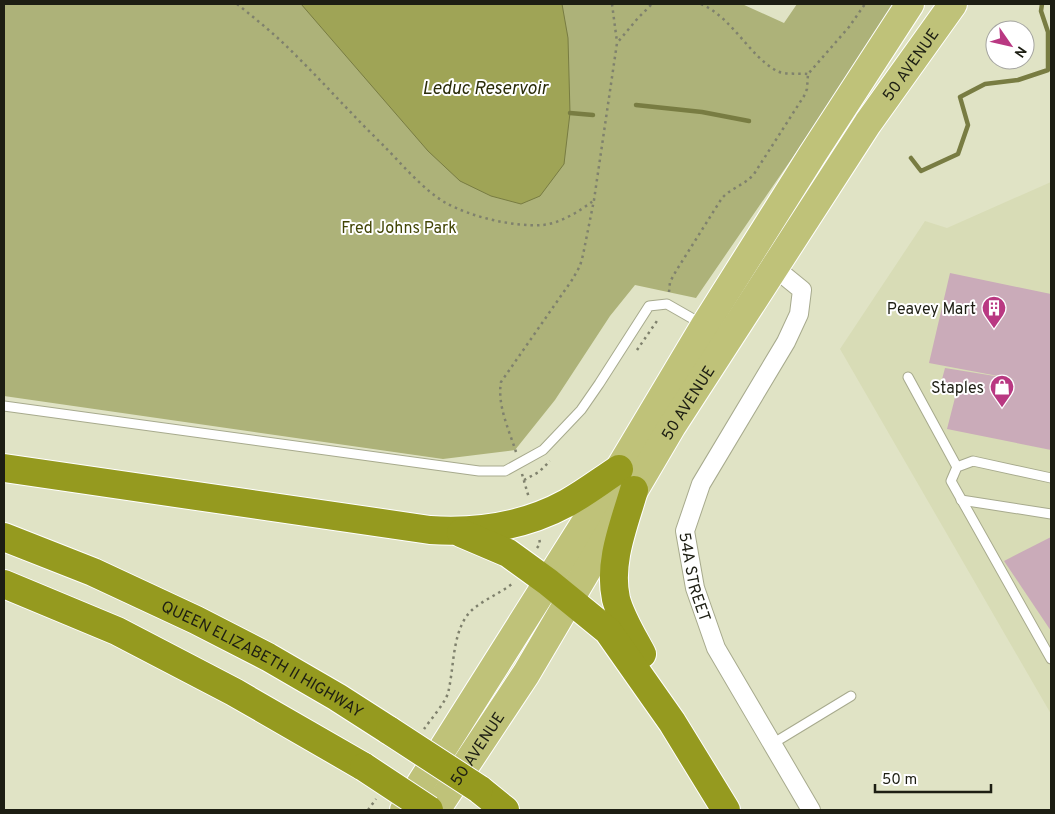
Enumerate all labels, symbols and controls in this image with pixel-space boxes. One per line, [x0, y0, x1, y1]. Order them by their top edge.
north arrow [985, 20, 1035, 70]
street label: 50 AVENUE [879, 25, 944, 105]
text: N [1010, 43, 1029, 60]
water label: Leduc Reservoir [422, 78, 550, 101]
park label: Fred Johns Park [341, 219, 457, 239]
building icon: Peavey Mart [981, 295, 1007, 329]
place label: Peavey Mart [887, 300, 976, 320]
street label: 50 AVENUE [658, 363, 720, 444]
shop icon: Staples [989, 374, 1015, 408]
place label: Staples [931, 379, 984, 399]
street label: 54A STREET [673, 531, 714, 625]
street label: QUEEN ELIZABETH II HIGHWAY [157, 597, 366, 723]
street label: 50 AVENUE [447, 709, 510, 790]
scale bar [875, 762, 991, 794]
text: 50 m [882, 771, 917, 790]

